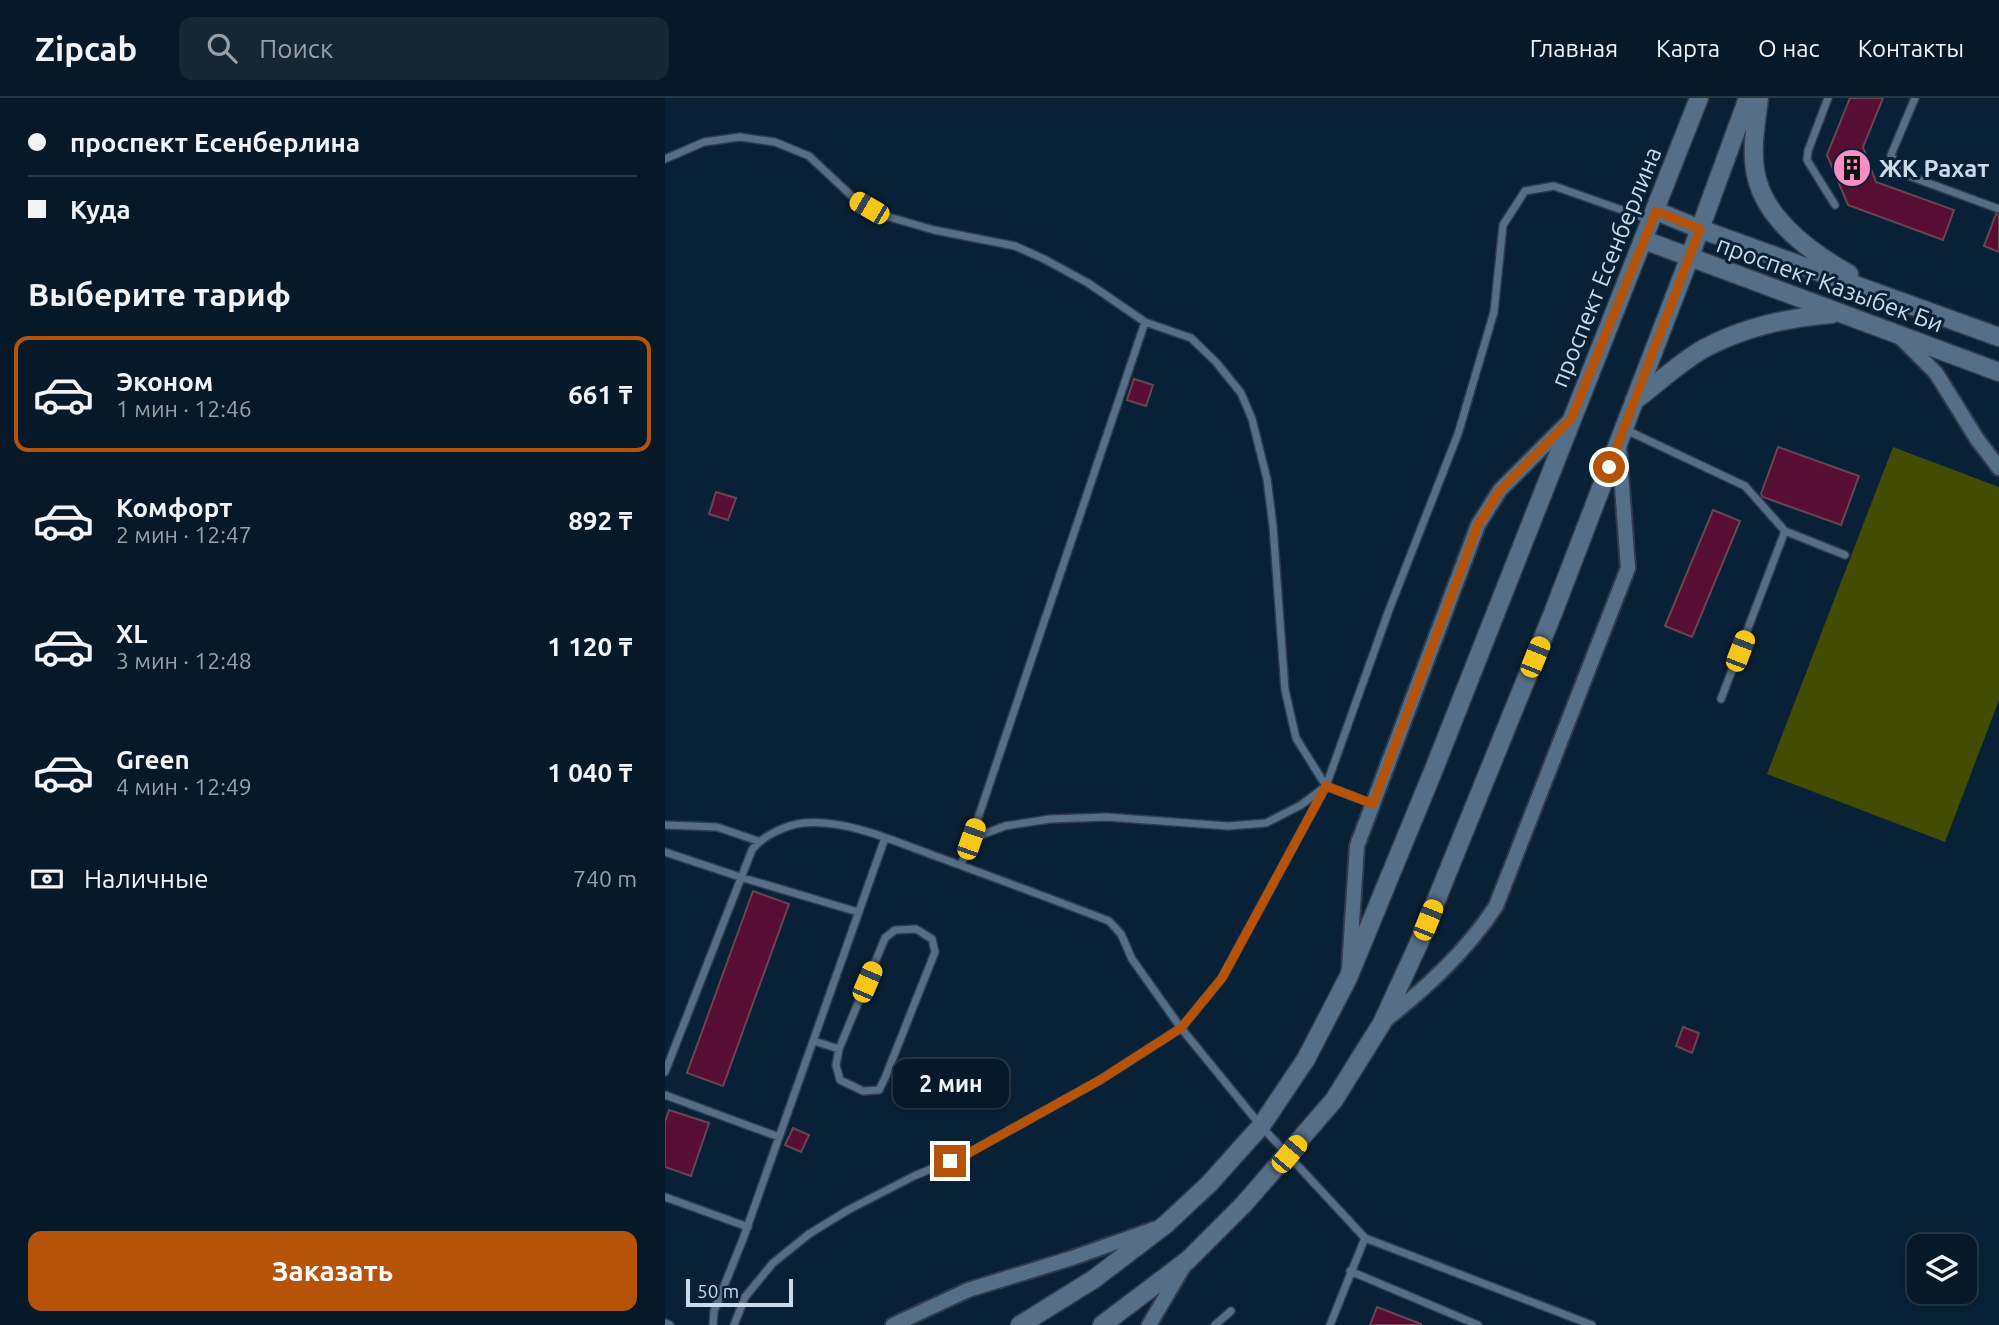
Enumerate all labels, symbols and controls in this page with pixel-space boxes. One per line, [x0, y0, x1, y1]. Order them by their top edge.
search box [179, 17, 669, 80]
icon: search [203, 29, 241, 67]
text: Zipcab [35, 30, 137, 67]
text: Поиск [259, 34, 333, 63]
text: Главная [1530, 35, 1618, 62]
text: Карта [1656, 35, 1720, 62]
text: О нас [1758, 35, 1820, 62]
text: Контакты [1858, 35, 1964, 62]
text: проспект Есенберлина [70, 128, 360, 157]
street label: проспект Есенберлина [1545, 143, 1667, 391]
building icon: ЖК Рахат [1831, 147, 1873, 189]
place label: ЖК Рахат [1879, 155, 1990, 182]
car [846, 188, 893, 228]
text: Куда [70, 195, 131, 224]
street label: проспект Казыбек Би [1713, 230, 1947, 338]
text: Выберите тариф [28, 276, 291, 312]
icon: car [32, 363, 95, 426]
text: Эконом [116, 367, 213, 396]
text: 661 ₸ [568, 380, 633, 409]
text: 1 мин · 12:46 [116, 396, 252, 421]
route start [1593, 451, 1625, 483]
icon: car [32, 489, 95, 552]
text: Комфорт [116, 493, 232, 522]
text: 892 ₸ [568, 506, 633, 535]
text: 2 мин · 12:47 [116, 522, 252, 547]
icon: car [32, 615, 95, 678]
text: XL [116, 619, 147, 648]
car [1723, 628, 1758, 674]
text: 1 120 ₸ [547, 632, 633, 661]
car [1518, 634, 1553, 680]
text: 3 мин · 12:48 [116, 648, 252, 673]
icon: car [32, 741, 95, 804]
text: Green [116, 745, 190, 774]
text: 1 040 ₸ [547, 758, 633, 787]
text: 4 мин · 12:49 [116, 774, 252, 799]
car [955, 816, 988, 862]
icon: cash [28, 860, 66, 898]
text: Наличные [84, 864, 209, 893]
text: 740 m [573, 866, 637, 891]
car [1411, 897, 1446, 943]
car [850, 959, 885, 1005]
callout: 2 мин [892, 1060, 1008, 1108]
text: 2 мин [919, 1071, 983, 1096]
car [1268, 1131, 1311, 1177]
route end [934, 1145, 966, 1177]
button: Заказать [28, 1231, 637, 1311]
map controls [1907, 1234, 1977, 1304]
button: layers [1907, 1234, 1977, 1304]
scale bar [686, 1276, 793, 1308]
text: 50 m [697, 1280, 739, 1302]

